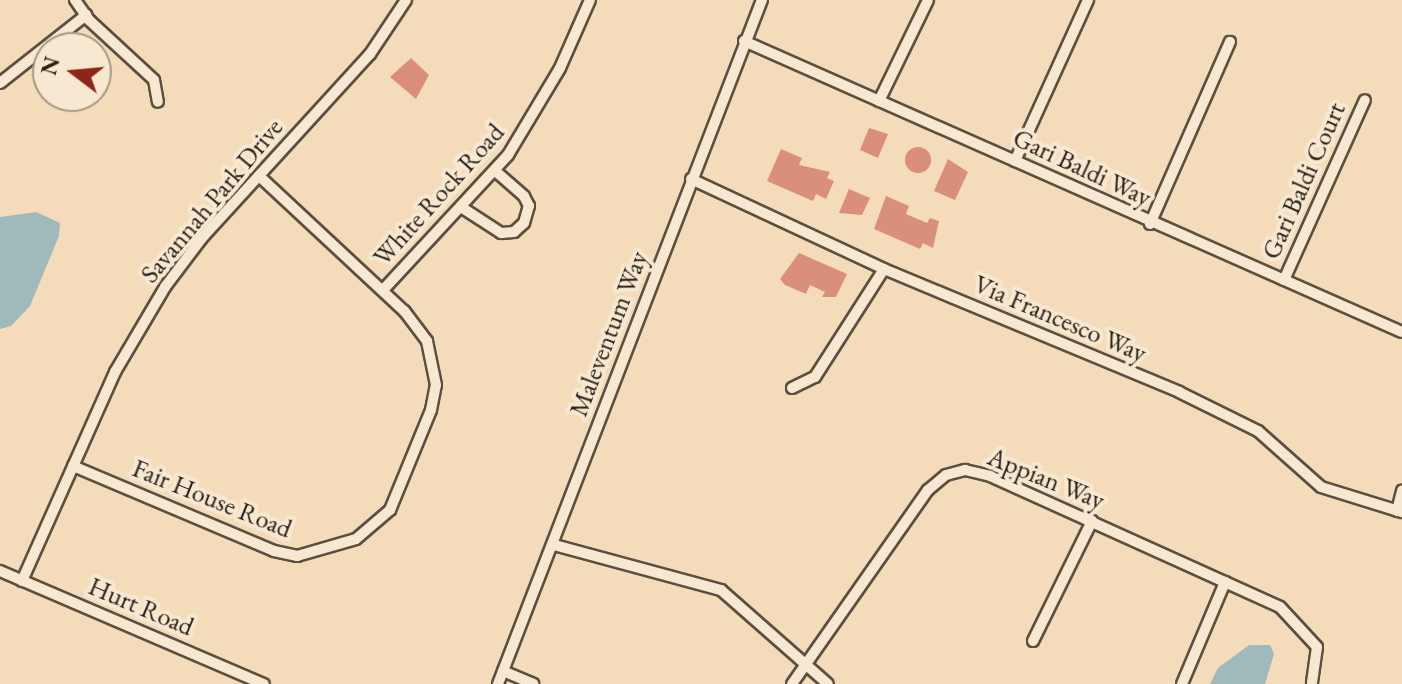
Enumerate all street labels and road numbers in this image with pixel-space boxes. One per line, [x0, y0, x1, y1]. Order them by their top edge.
street label: Gari Baldi Court [1256, 98, 1352, 264]
street label: Savannah Park Drive [134, 113, 290, 289]
street label: White Rock Road [367, 117, 511, 273]
street label: Gari Baldi Way [1008, 122, 1156, 214]
street label: Maleventum Way [563, 247, 655, 421]
street label: Via Francesco Way [969, 269, 1151, 369]
street label: Appian Way [983, 441, 1109, 517]
street label: Fair House Road [128, 453, 296, 545]
street label: Hurt Road [84, 571, 198, 643]

